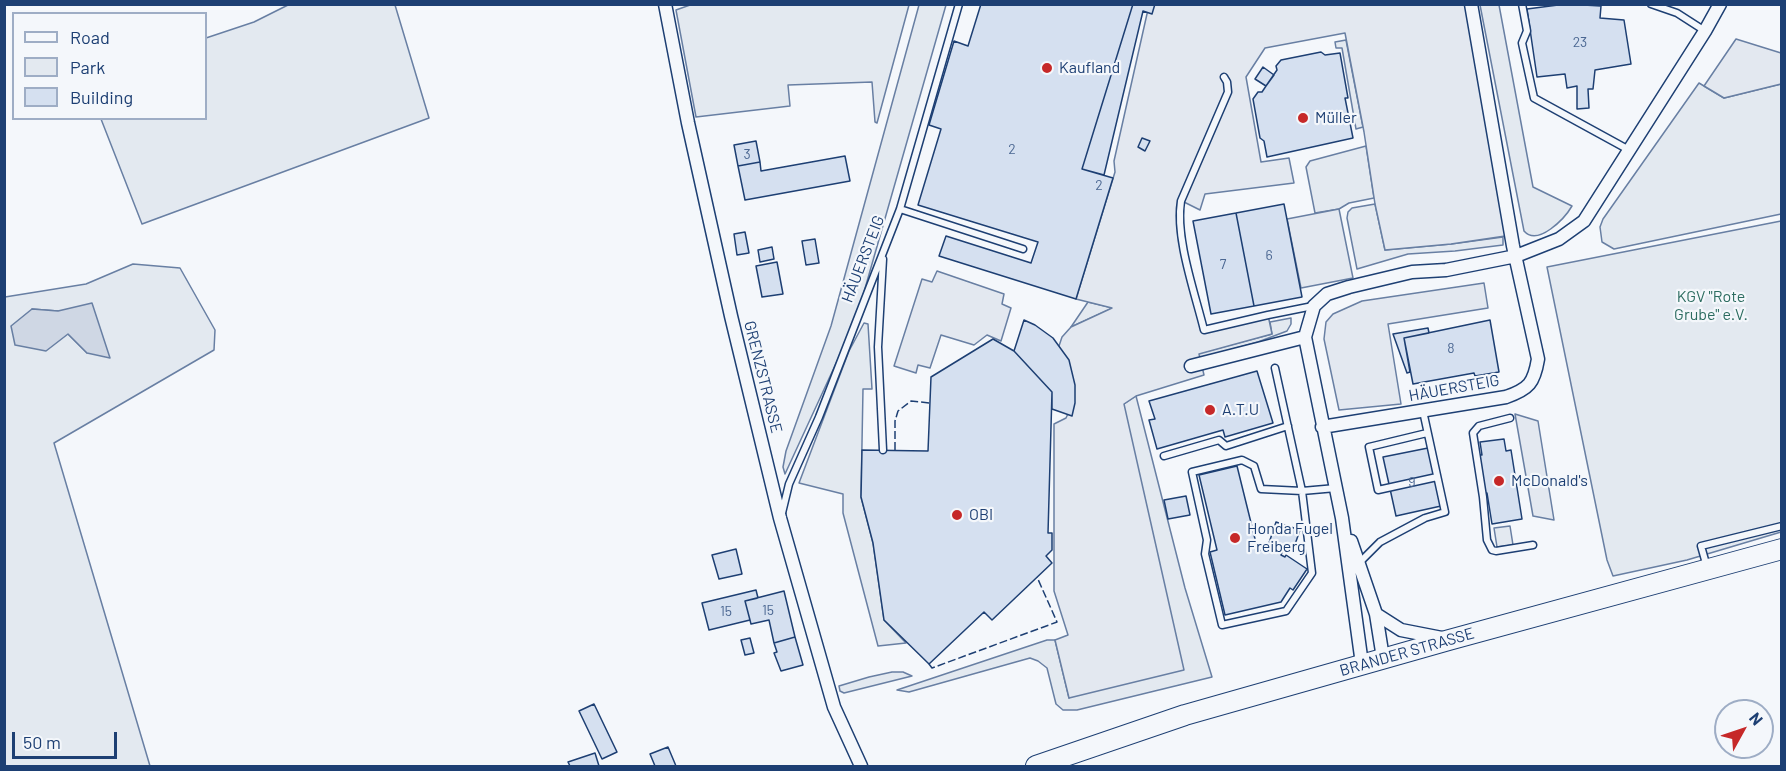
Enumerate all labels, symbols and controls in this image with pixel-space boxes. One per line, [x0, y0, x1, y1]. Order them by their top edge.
legend [12, 12, 207, 120]
text: Road [70, 26, 110, 48]
house number: 23 [1573, 34, 1587, 50]
text: Park [70, 56, 105, 78]
place label: Kaufland [1059, 58, 1120, 78]
marker: Kaufland [1040, 61, 1054, 75]
text: Building [70, 86, 133, 108]
place label: Müller [1315, 108, 1357, 128]
marker: Müller [1296, 111, 1310, 125]
house number: 2 [1008, 141, 1016, 157]
house number: 3 [743, 146, 751, 162]
house number: 2 [1095, 177, 1103, 193]
street label: HÄUERSTEIG [838, 213, 888, 305]
house number: 6 [1265, 247, 1273, 263]
house number: 7 [1220, 256, 1226, 272]
park label: KGV "Rote Grube" e.V. [1674, 287, 1748, 325]
street label: GRENZSTRASSE [740, 319, 786, 435]
house number: 8 [1447, 340, 1455, 356]
street label: HÄUERSTEIG [1407, 371, 1501, 405]
place label: A.T.U [1222, 400, 1259, 420]
marker: A.T.U [1203, 403, 1217, 417]
place label: McDonald's [1511, 471, 1588, 491]
house number: 9 [1408, 474, 1416, 490]
marker: McDonald's [1492, 474, 1506, 488]
place label: OBI [969, 505, 993, 525]
marker: OBI [950, 508, 964, 522]
place label: Honda Fugel Freiberg [1247, 519, 1333, 557]
marker: Honda Fugel Freiberg [1228, 531, 1242, 545]
house number: 15 [762, 602, 774, 618]
house number: 15 [720, 603, 732, 619]
street label: BRANDER STRASSE [1337, 624, 1477, 680]
north arrow [1714, 699, 1774, 759]
text: N [1746, 708, 1767, 729]
scale bar [15, 720, 120, 758]
text: 50 m [23, 731, 61, 753]

